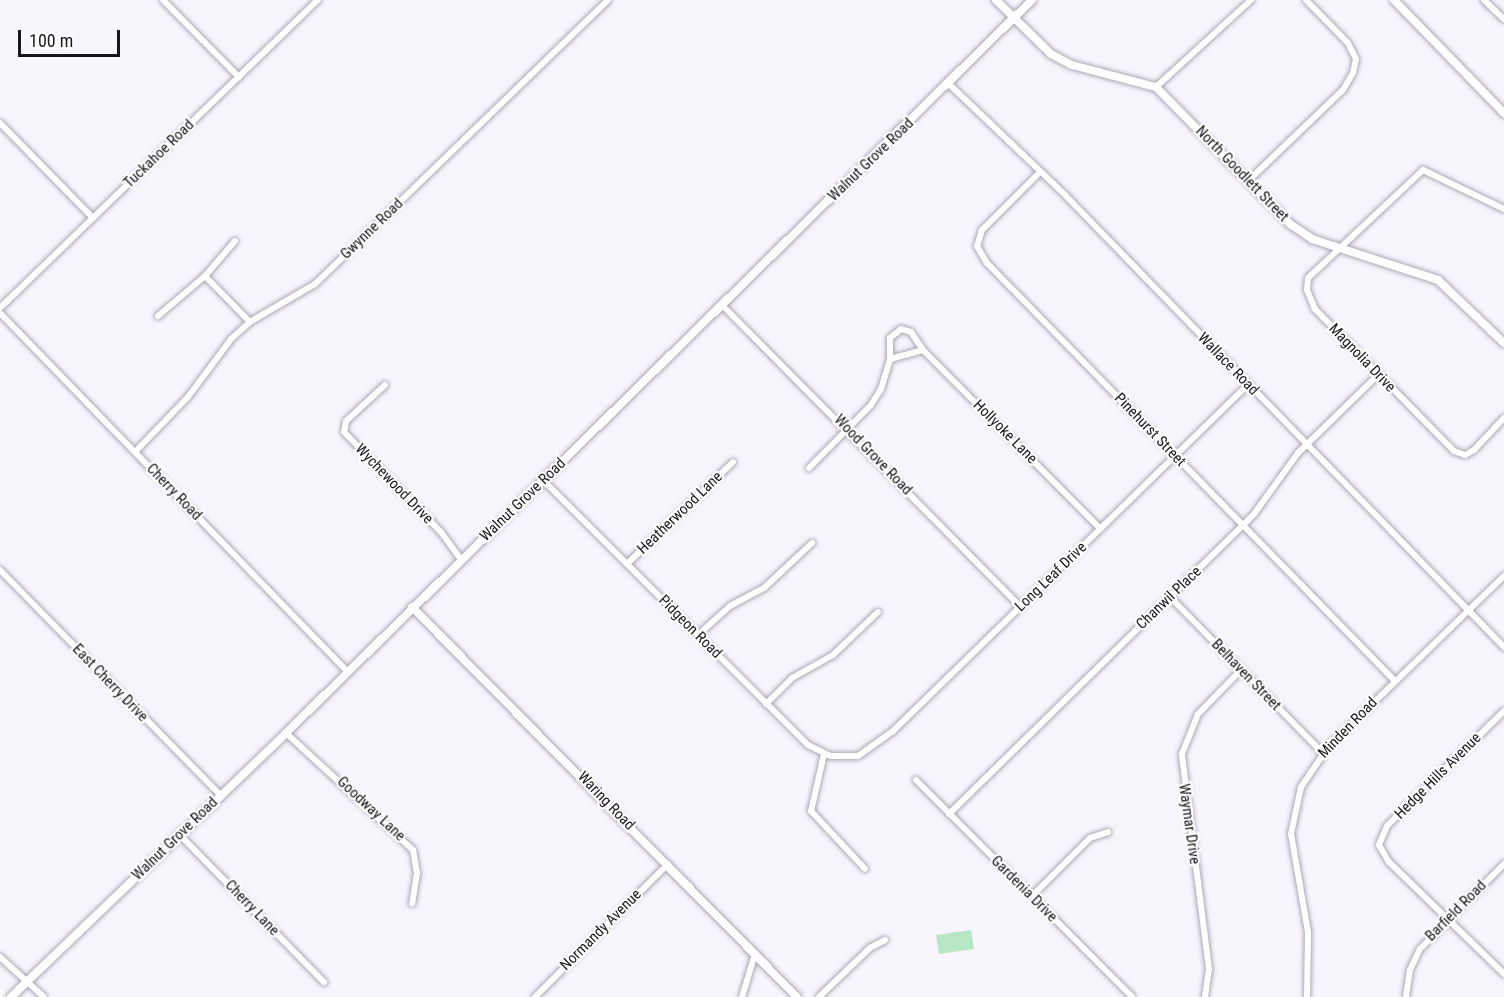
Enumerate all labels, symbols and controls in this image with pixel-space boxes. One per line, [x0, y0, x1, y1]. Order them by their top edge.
scale bar [21, 18, 123, 56]
text: 100 m [29, 30, 73, 51]
street label: Walnut Grove Road [825, 115, 917, 205]
street label: Tuckahoe Road [120, 116, 198, 192]
street label: North Goodlett Street [1192, 122, 1292, 226]
street label: Gwynne Road [337, 195, 407, 263]
street label: Magnolia Drive [1325, 320, 1399, 396]
street label: Wallace Road [1194, 329, 1262, 399]
street label: Pinehurst Street [1111, 390, 1189, 470]
street label: Hollyoke Lane [969, 396, 1041, 468]
street label: Wood Grove Road [830, 411, 916, 499]
street label: Wychewood Drive [351, 440, 437, 528]
street label: Walnut Grove Road [477, 455, 569, 545]
street label: Cherry Road [143, 460, 205, 524]
street label: Heatherwood Lane [634, 468, 726, 558]
street label: Long Leaf Drive [1012, 538, 1090, 616]
street label: Chanwil Place [1133, 563, 1205, 633]
street label: Pidgeon Road [655, 592, 725, 662]
street label: Belhaven Street [1208, 636, 1284, 714]
street label: East Cherry Drive [68, 640, 152, 726]
street label: Minden Road [1315, 694, 1381, 762]
street label: Hedge Hills Avenue [1391, 729, 1485, 823]
street label: Waring Road [574, 768, 638, 834]
street label: Goodway Lane [333, 773, 409, 845]
street label: Waymar Drive [1174, 783, 1204, 865]
street label: Walnut Grove Road [129, 794, 221, 884]
street label: Gardenia Drive [987, 852, 1061, 926]
street label: Cherry Lane [221, 876, 283, 940]
street label: Barfield Road [1422, 877, 1490, 945]
street label: Normandy Avenue [557, 886, 645, 974]

